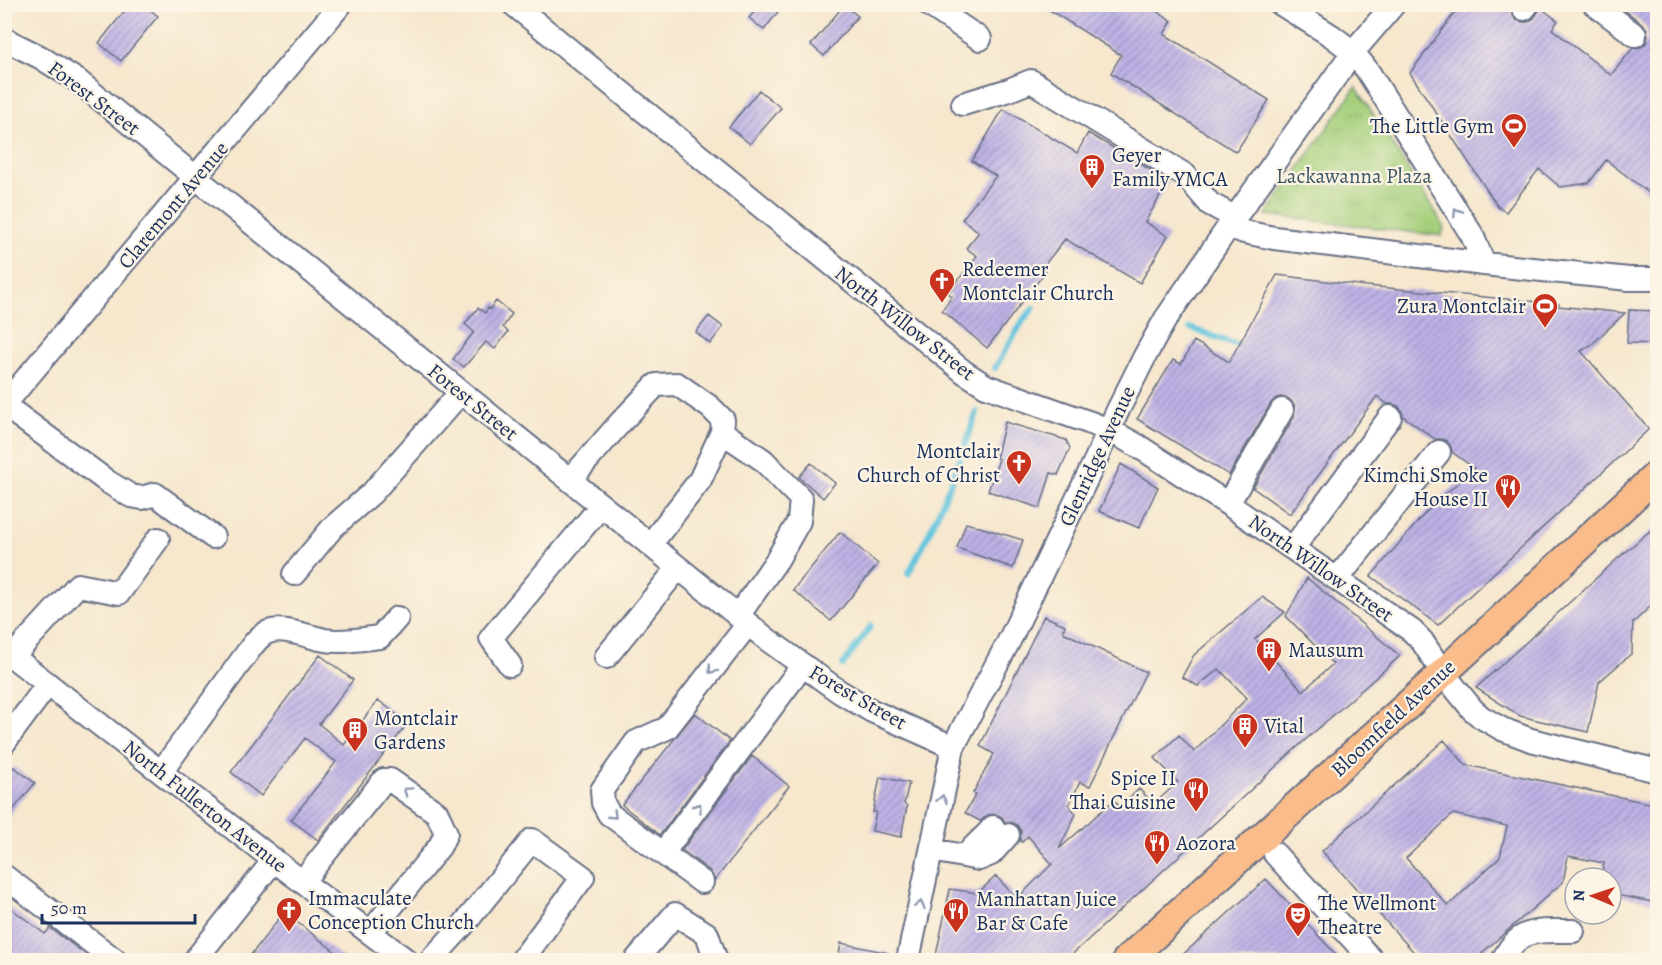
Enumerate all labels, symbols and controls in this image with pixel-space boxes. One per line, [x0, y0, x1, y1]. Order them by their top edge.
street label: Forest Street [42, 54, 146, 142]
sports icon: The Little Gym [1499, 111, 1529, 149]
place label: The Little Gym [1370, 112, 1494, 140]
street label: Claremont Avenue [111, 135, 235, 275]
place label: Geyer Family YMCA [1112, 141, 1228, 193]
building icon: Geyer Family YMCA [1077, 152, 1107, 190]
park label: Lackawanna Plaza [1276, 162, 1432, 190]
one-way arrow [1453, 208, 1464, 219]
place label: Redeemer Montclair Church [962, 255, 1114, 307]
street label: North Willow Street [829, 259, 981, 387]
church icon: Redeemer Montclair Church [927, 266, 957, 304]
sports icon: Zura Montclair [1530, 291, 1560, 329]
place label: Zura Montclair [1397, 292, 1526, 320]
street label: Forest Street [422, 357, 524, 447]
street label: Glenridge Avenue [1052, 381, 1142, 531]
place label: Montclair Church of Christ [857, 437, 1000, 489]
church icon: Montclair Church of Christ [1004, 448, 1034, 486]
place label: Kimchi Smoke House II [1363, 461, 1488, 513]
restaurant icon: Kimchi Smoke House II [1493, 472, 1523, 510]
street label: North Willow Street [1243, 507, 1399, 629]
building icon: Mausum [1254, 635, 1284, 673]
place label: Mausum [1288, 636, 1364, 664]
street label: Bloomfield Avenue [1325, 653, 1461, 783]
street label: Forest Street [804, 658, 912, 736]
one-way arrow [708, 663, 719, 674]
place label: Montclair Gardens [374, 704, 458, 756]
building icon: Vital [1230, 711, 1260, 749]
place label: Vital [1263, 712, 1304, 740]
building icon: Montclair Gardens [340, 715, 370, 753]
street label: North Fullerton Avenue [117, 733, 293, 879]
place label: Spice II Thai Cuisine [1070, 764, 1176, 816]
restaurant icon: Spice II Thai Cuisine [1181, 775, 1211, 813]
one-way arrow [403, 787, 414, 798]
one-way arrow [935, 794, 948, 804]
one-way arrow [691, 802, 702, 813]
one-way arrow [606, 808, 616, 819]
restaurant icon: Aozora [1142, 828, 1172, 866]
place label: Aozora [1175, 829, 1236, 857]
north arrow [1563, 866, 1623, 926]
place label: Immaculate Conception Church [308, 884, 474, 936]
place label: Manhattan Juice Bar & Cafe [976, 885, 1117, 937]
scale bar [42, 887, 195, 925]
place label: The Wellmont Theatre [1318, 889, 1436, 941]
text: N [1568, 889, 1590, 902]
church icon: Immaculate Conception Church [274, 895, 304, 933]
text: 50 m [51, 896, 87, 920]
restaurant icon: Manhattan Juice Bar & Cafe [941, 896, 971, 934]
theatre icon: The Wellmont Theatre [1283, 900, 1313, 938]
one-way arrow [912, 901, 925, 911]

